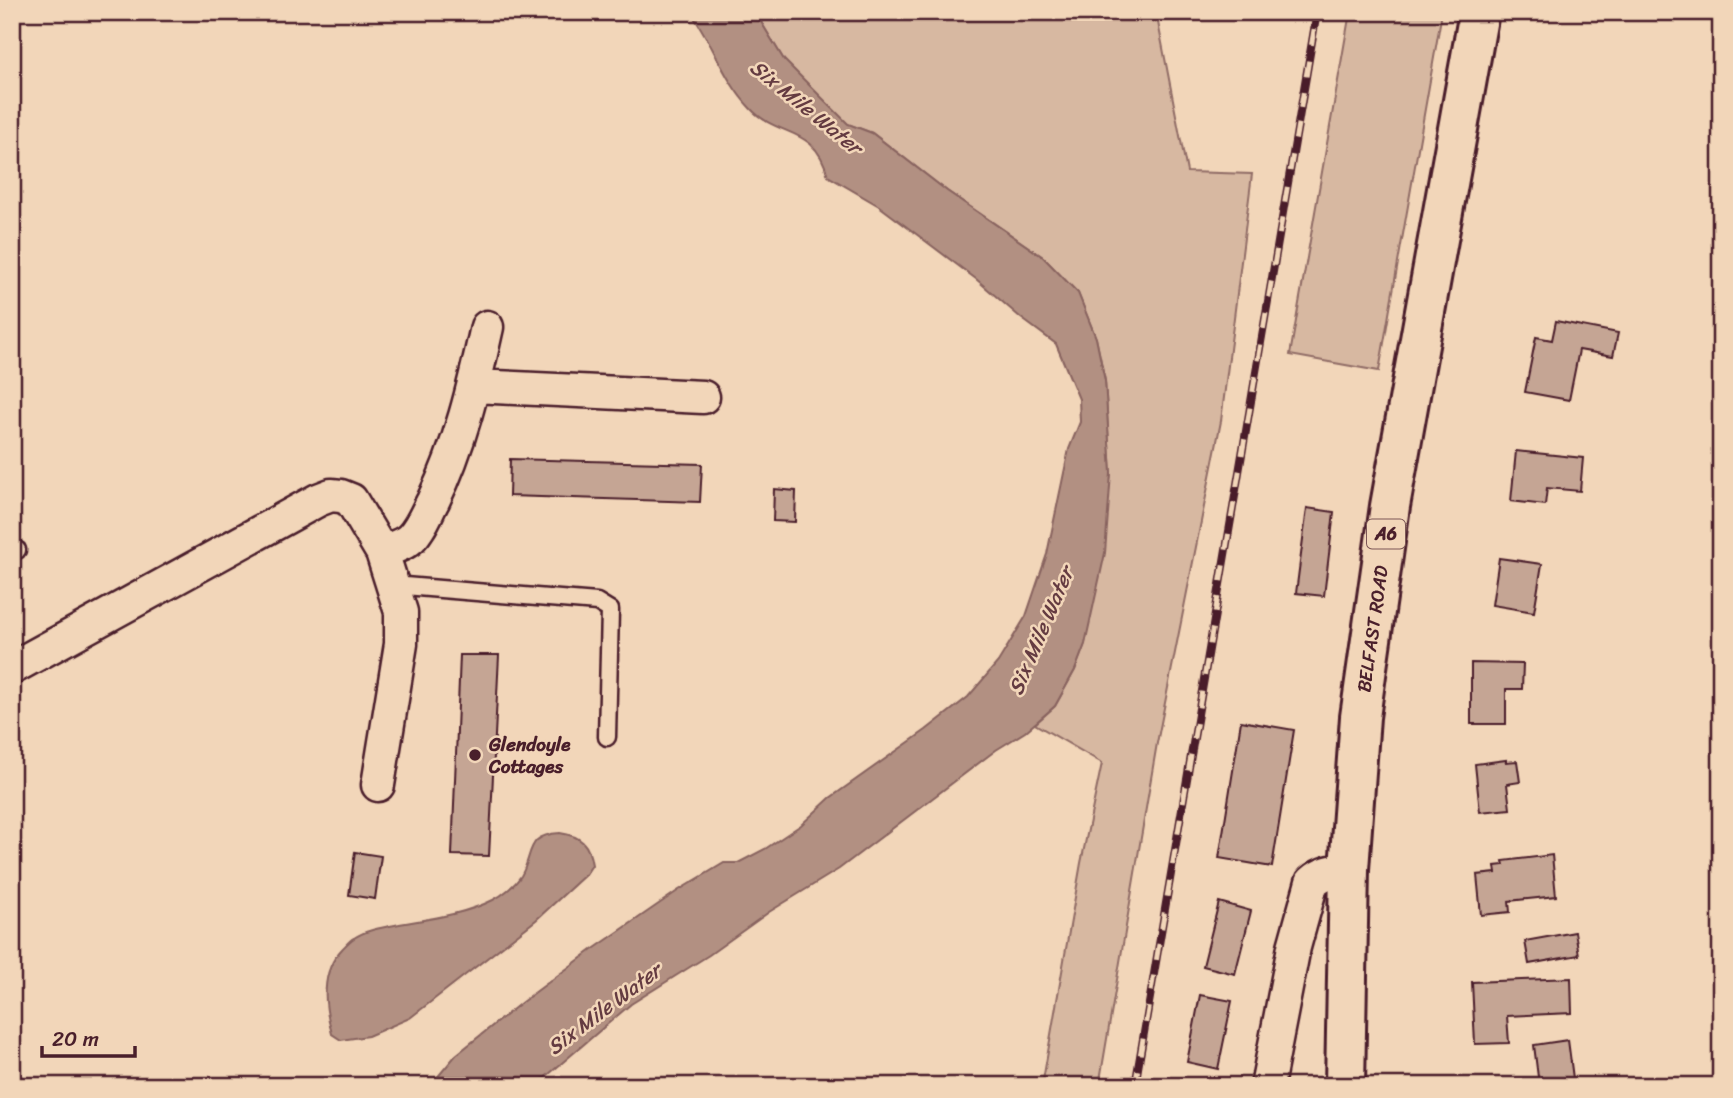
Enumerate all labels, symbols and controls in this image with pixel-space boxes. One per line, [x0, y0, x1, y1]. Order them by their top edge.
water label: Six Mile Water [741, 50, 874, 167]
road number: A6 [1367, 520, 1405, 548]
water label: Six Mile Water [997, 557, 1087, 701]
street label: BELFAST ROAD [1347, 563, 1398, 694]
place label: Glendoyle Cottages [488, 728, 571, 783]
marker: Glendoyle Cottages [467, 747, 483, 763]
water label: Six Mile Water [538, 950, 673, 1065]
scale bar [42, 1014, 135, 1058]
text: 20 m [52, 1020, 99, 1058]

